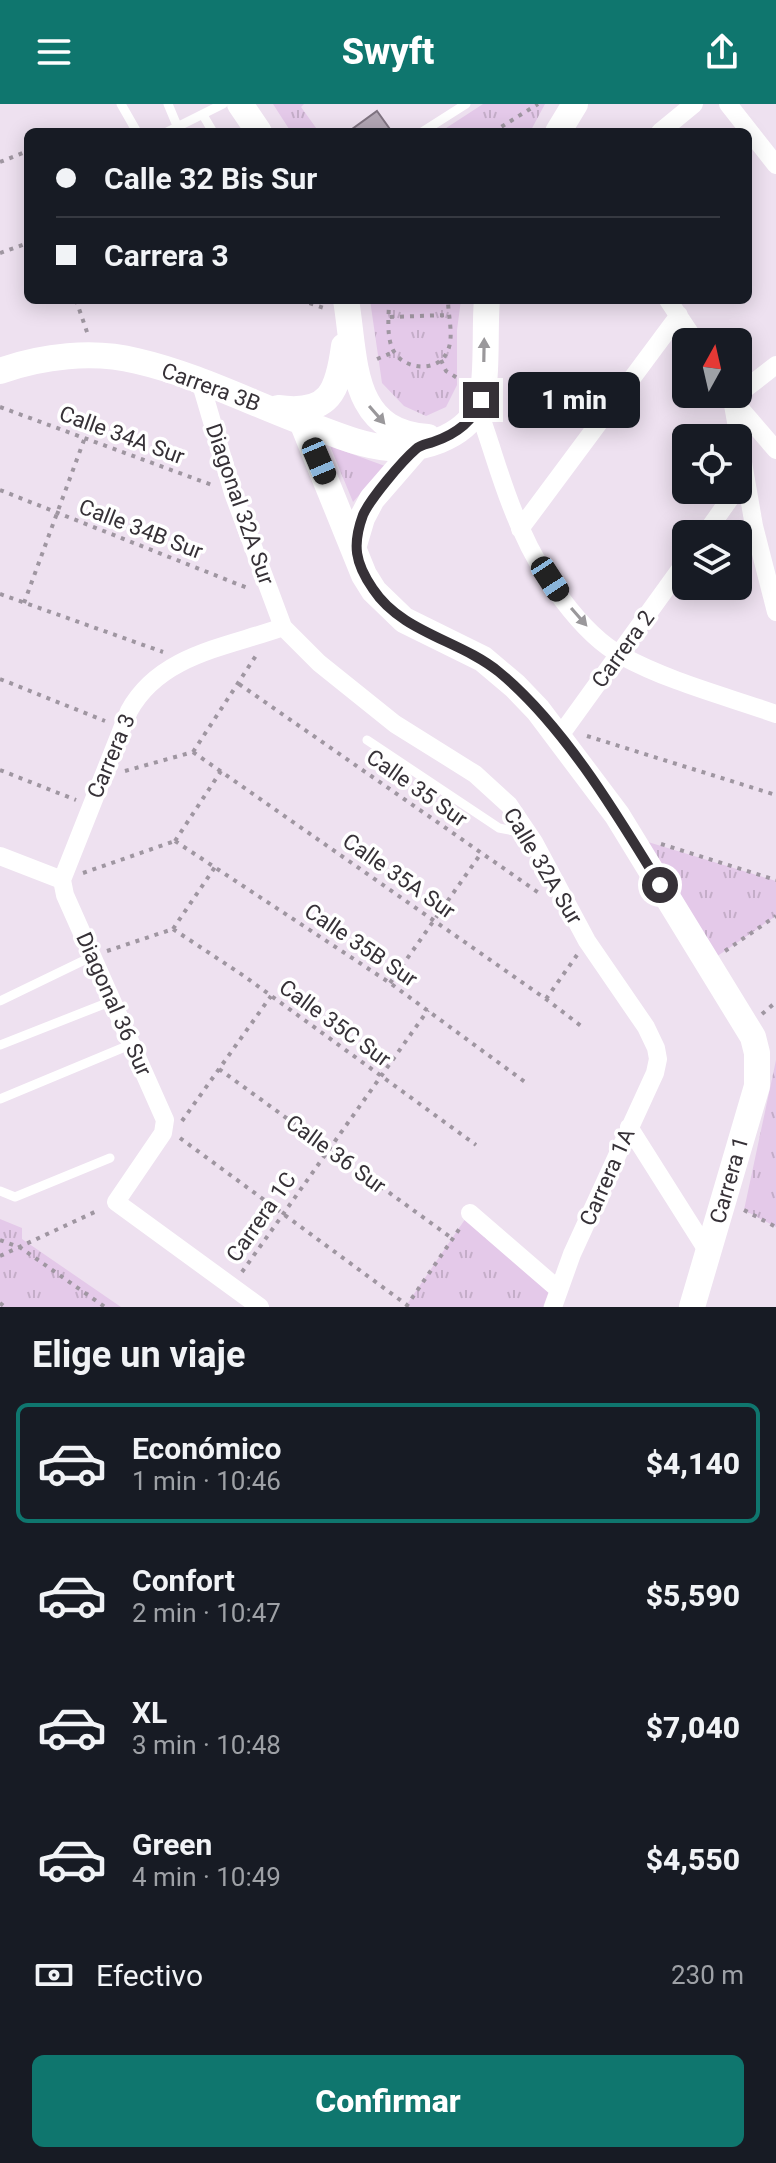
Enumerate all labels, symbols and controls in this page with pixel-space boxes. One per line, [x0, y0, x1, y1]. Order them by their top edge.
icon: menu [32, 30, 76, 74]
icon: share [700, 30, 744, 74]
text: Swyft [342, 31, 434, 73]
text: Calle 32 Bis Sur [104, 161, 317, 196]
text: Carrera 3 [104, 238, 229, 273]
north arrow [672, 328, 752, 408]
map controls [672, 328, 752, 600]
one-way arrow [478, 337, 491, 362]
street label: Carrera 3B [158, 358, 264, 416]
callout: 1 min [509, 372, 641, 428]
route end [463, 382, 499, 418]
text: 1 min [541, 385, 607, 415]
street label: Calle 34A Sur [56, 401, 188, 469]
one-way arrow [368, 405, 385, 425]
street label: Diagonal 32A Sur [201, 420, 279, 588]
button: locate [672, 424, 752, 504]
car [299, 434, 339, 488]
street label: Calle 34B Sur [76, 494, 207, 564]
button: layers [672, 520, 752, 600]
car [527, 552, 573, 606]
street label: Carrera 2 [587, 605, 659, 693]
one-way arrow [570, 607, 587, 627]
street label: Carrera 3 [82, 710, 140, 802]
street label: Calle 35 Sur [362, 744, 473, 832]
street label: Calle 32A Sur [498, 803, 588, 929]
street label: Calle 35A Sur [338, 828, 460, 924]
route start [642, 867, 678, 903]
street label: Calle 35B Sur [300, 898, 423, 992]
street label: Diagonal 36 Sur [71, 928, 157, 1080]
street label: Calle 35C Sur [275, 974, 396, 1072]
street label: Calle 36 Sur [281, 1110, 391, 1199]
street label: Carrera 1A [574, 1124, 640, 1230]
street label: Carrera 1 [705, 1134, 753, 1226]
street label: Carrera 1C [221, 1167, 301, 1267]
text: Elige un viaje [32, 1334, 245, 1376]
icon: car [36, 1427, 108, 1499]
text: Económico [132, 1431, 281, 1466]
text: $4,140 [646, 1446, 740, 1481]
text: 1 min · 10:46 [132, 1466, 281, 1496]
icon: car [36, 1559, 108, 1631]
text: Confort [132, 1563, 235, 1598]
text: $5,590 [646, 1578, 740, 1613]
text: 2 min · 10:47 [132, 1598, 281, 1628]
icon: car [36, 1691, 108, 1763]
text: XL [132, 1695, 167, 1730]
text: $7,040 [646, 1710, 740, 1745]
text: 3 min · 10:48 [132, 1730, 281, 1760]
icon: car [36, 1823, 108, 1895]
text: Green [132, 1827, 212, 1862]
text: $4,550 [646, 1842, 740, 1877]
text: 4 min · 10:49 [132, 1862, 281, 1892]
icon: cash [32, 1953, 76, 1997]
text: Efectivo [96, 1958, 203, 1993]
text: 230 m [671, 1960, 744, 1990]
button: Confirmar [32, 2055, 744, 2147]

